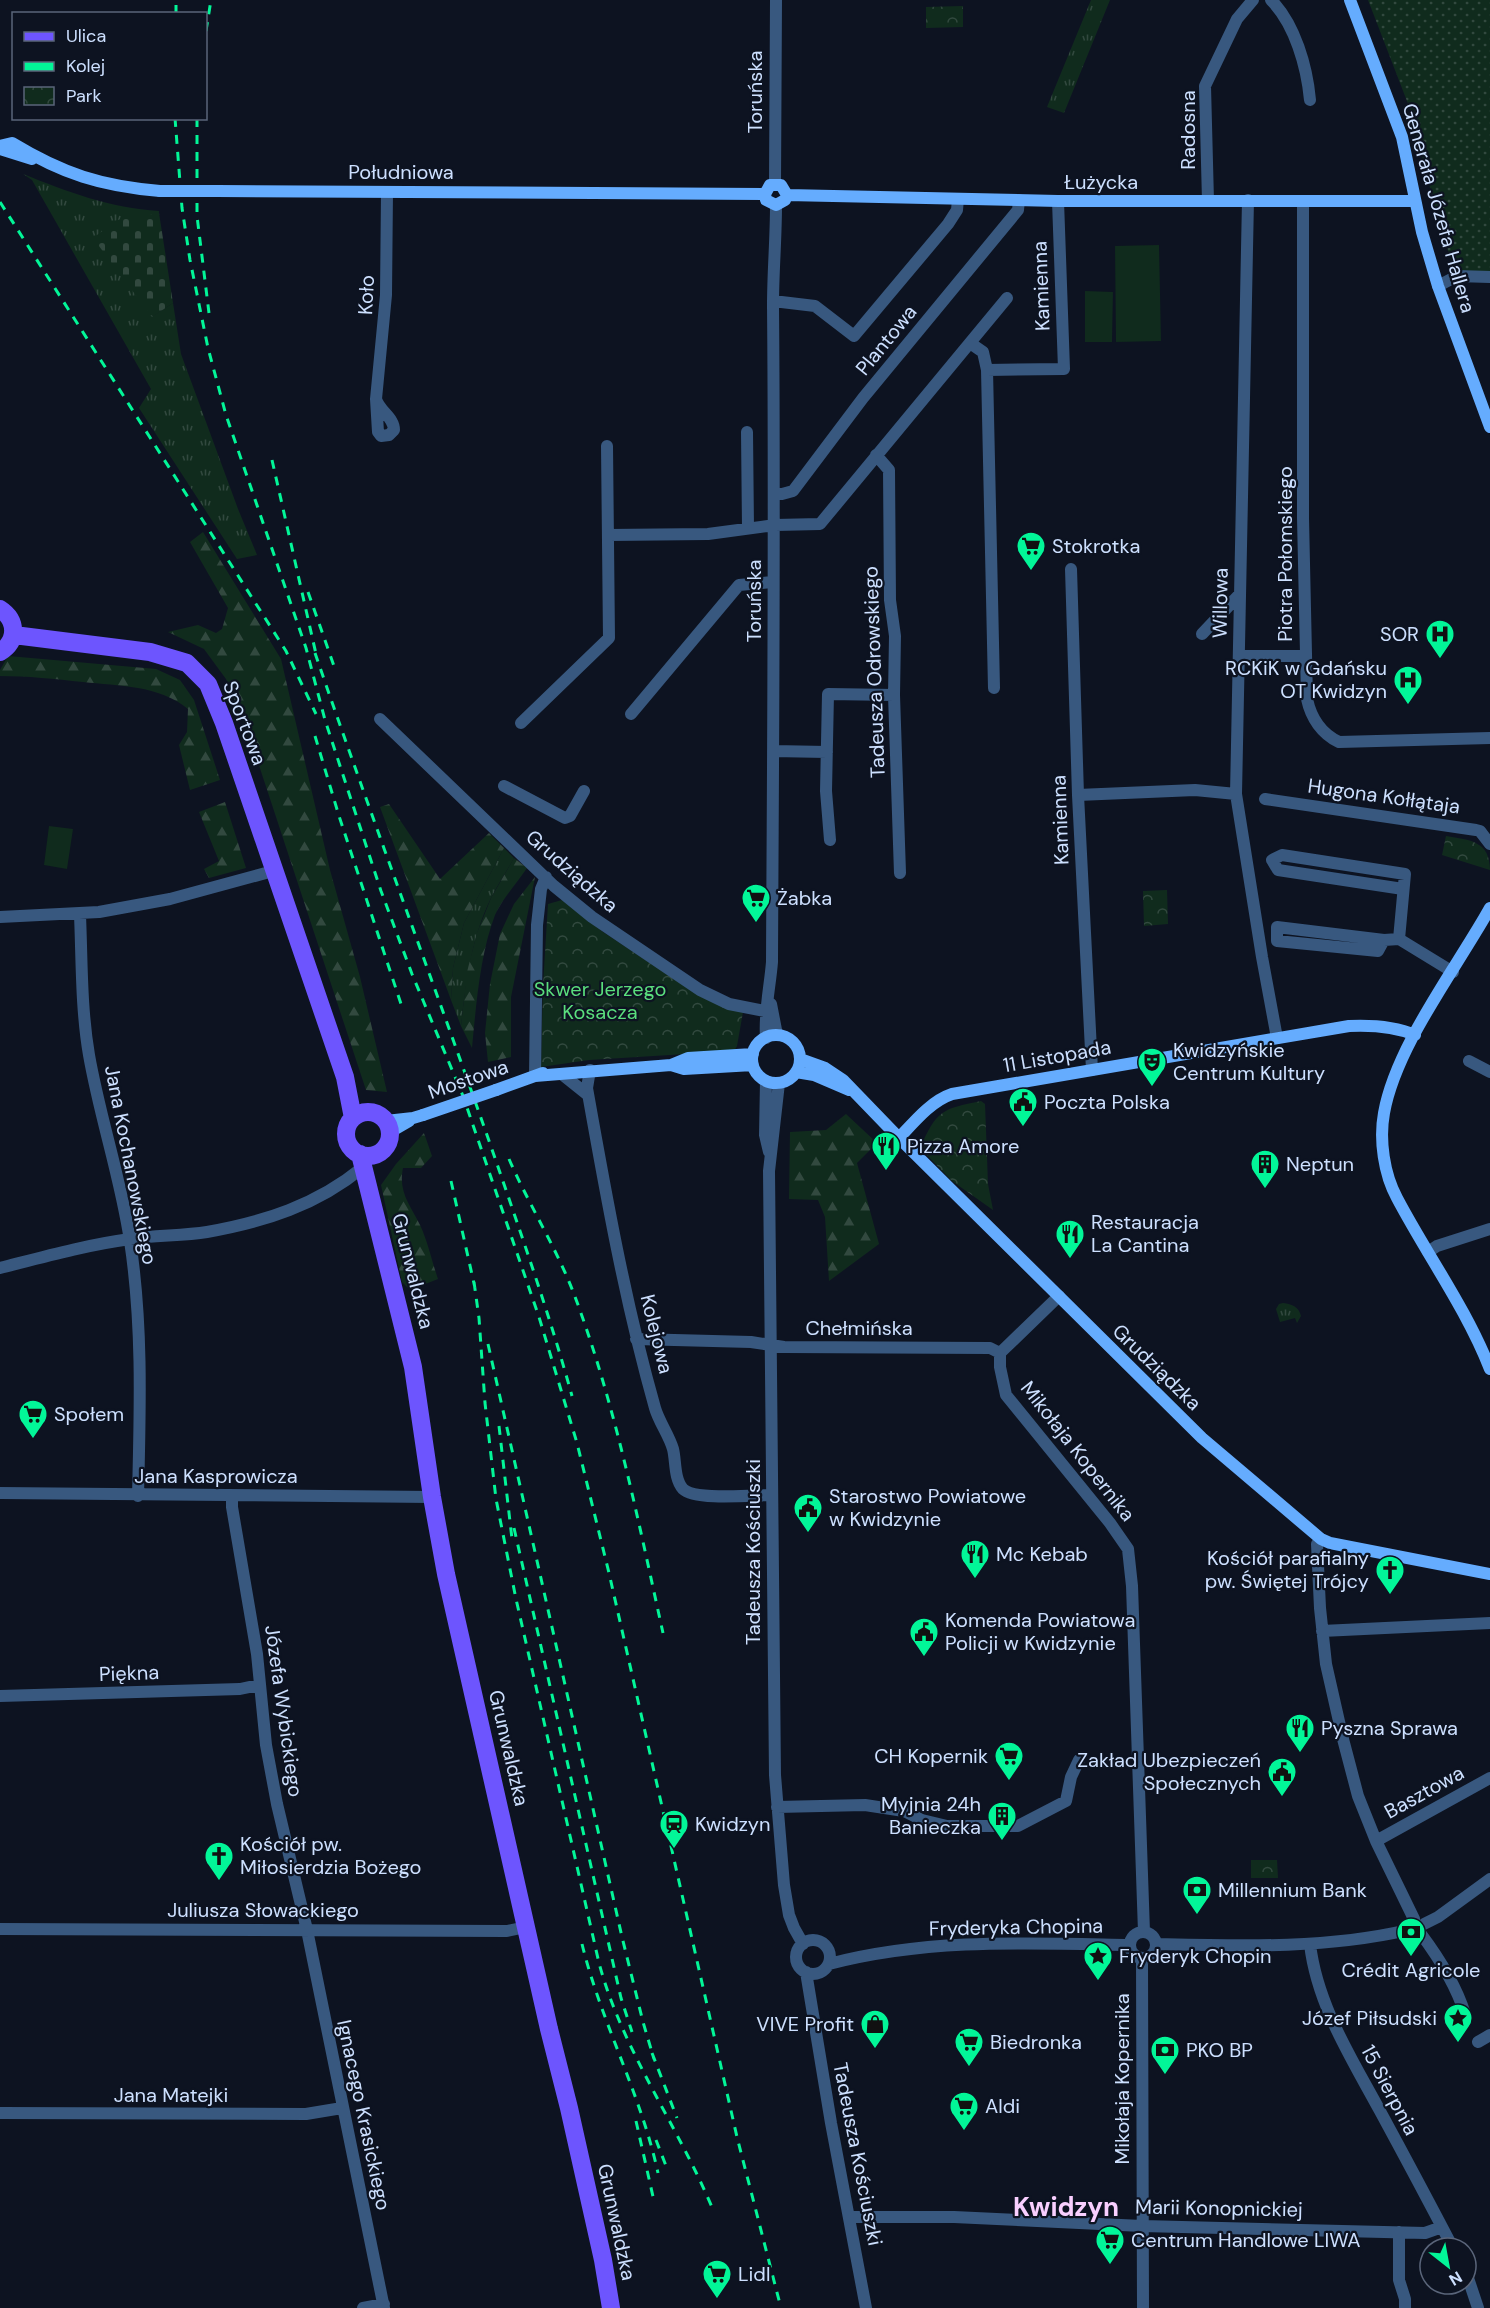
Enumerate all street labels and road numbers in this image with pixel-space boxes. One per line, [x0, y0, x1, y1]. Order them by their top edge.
street label: Toruńska [742, 51, 768, 133]
street label: Radosna [1175, 90, 1201, 170]
street label: Generała Józefa Hallera [1397, 100, 1481, 316]
street label: Południowa [348, 159, 454, 185]
street label: Łużycka [1064, 169, 1138, 195]
street label: Kamienna [1026, 241, 1056, 331]
street label: Koło [352, 274, 380, 316]
street label: Plantowa [850, 299, 922, 381]
street label: Piotra Połomskiego [1272, 466, 1298, 642]
street label: Toruńska [741, 560, 767, 642]
street label: Tadeusza Odrowskiego [857, 566, 891, 778]
street label: Willowa [1206, 568, 1234, 638]
street label: Sportowa [217, 677, 273, 769]
street label: Hugona Kołłątaja [1306, 772, 1462, 820]
street label: Kamienna [1045, 775, 1075, 865]
street label: Grudziądzka [520, 824, 624, 918]
street label: 11 Listopada [1001, 1034, 1113, 1078]
street label: Mostowa [424, 1053, 512, 1105]
street label: Jana Kochanowskiego [99, 1063, 163, 1267]
street label: Grunwaldzka [386, 1210, 440, 1332]
street label: Kolejowa [635, 1292, 679, 1376]
street label: Chełmińska [805, 1315, 913, 1341]
street label: Grudziądzka [1107, 1318, 1207, 1416]
street label: Mikołaja Kopernika [1015, 1376, 1141, 1526]
street label: Tadeusza Kościuszki [740, 1459, 766, 1645]
street label: Jana Kasprowicza [134, 1463, 298, 1489]
street label: Józefa Wybickiego [259, 1624, 309, 1798]
street label: Piękna [98, 1659, 160, 1687]
street label: Grunwaldzka [483, 1687, 535, 1809]
street label: Basztowa [1380, 1760, 1468, 1824]
street label: Juliusza Słowackiego [167, 1897, 359, 1923]
street label: Fryderyka Chopina [929, 1912, 1103, 1942]
street label: Mikołaja Kopernika [1109, 1993, 1135, 2165]
street label: Ignacego Krasickiego [331, 2017, 397, 2213]
street label: 15 Sierpnia [1355, 2040, 1425, 2140]
street label: Tadeusza Kościuszki [827, 2060, 889, 2248]
street label: Jana Matejki [114, 2082, 228, 2108]
street label: Grunwaldzka [592, 2161, 642, 2283]
street label: Marii Konopnickiej [1135, 2194, 1303, 2222]

